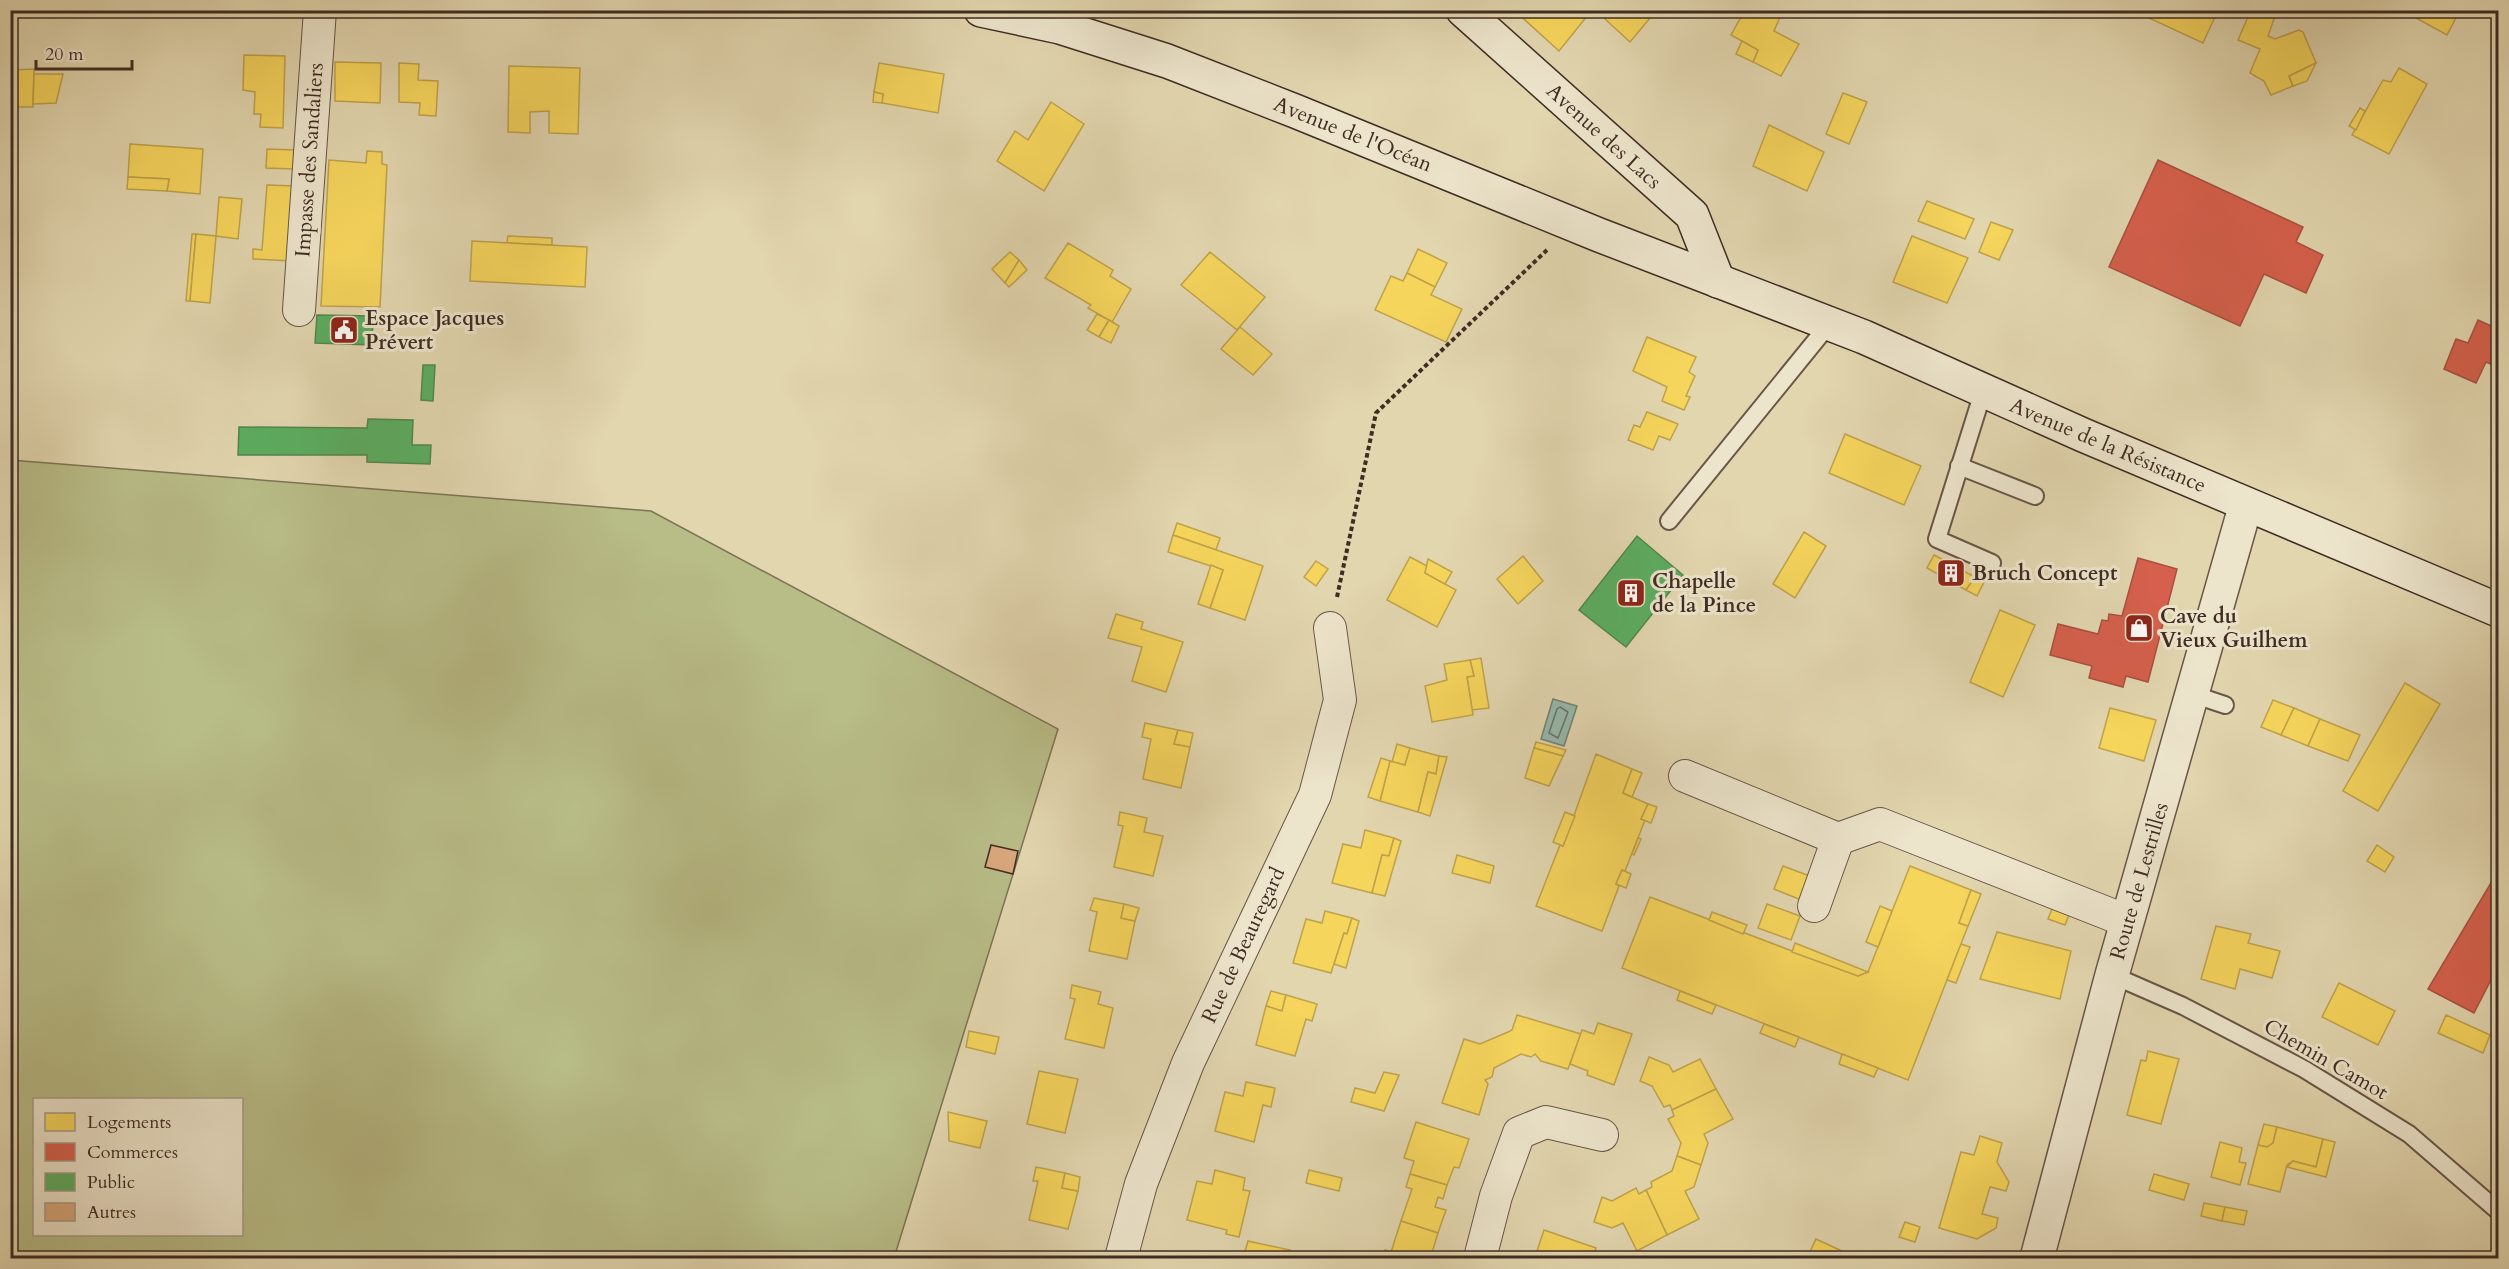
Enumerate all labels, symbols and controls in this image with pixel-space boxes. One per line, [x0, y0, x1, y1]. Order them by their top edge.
scale bar [36, 33, 132, 71]
text: 20 m [45, 42, 84, 67]
street label: Impasse des Sandaliers [288, 62, 331, 258]
street label: Avenue des Lacs [1540, 77, 1667, 196]
street label: Avenue de l'Océan [1269, 89, 1436, 179]
place label: Espace Jacques Prévert [365, 304, 504, 357]
public building icon: Espace Jacques Prévert [328, 314, 360, 346]
street label: Avenue de la Résistance [2005, 391, 2211, 500]
building icon: Bruch Concept [1935, 557, 1967, 589]
place label: Bruch Concept [1972, 559, 2118, 588]
place label: Chapelle de la Pince [1652, 567, 1756, 620]
building icon: Chapelle de la Pince [1615, 577, 1647, 609]
place label: Cave du Vieux Guilhem [2160, 602, 2308, 655]
shop icon: Cave du Vieux Guilhem [2123, 612, 2155, 644]
street label: Route de Lestrilles [2103, 799, 2176, 963]
street label: Rue de Beauregard [1195, 863, 1292, 1028]
street label: Chemin Camot [2258, 1012, 2394, 1107]
legend [33, 1098, 243, 1236]
text: Logements [87, 1110, 171, 1135]
text: Commerces [87, 1140, 178, 1165]
text: Public [87, 1170, 135, 1195]
text: Autres [87, 1200, 136, 1225]

